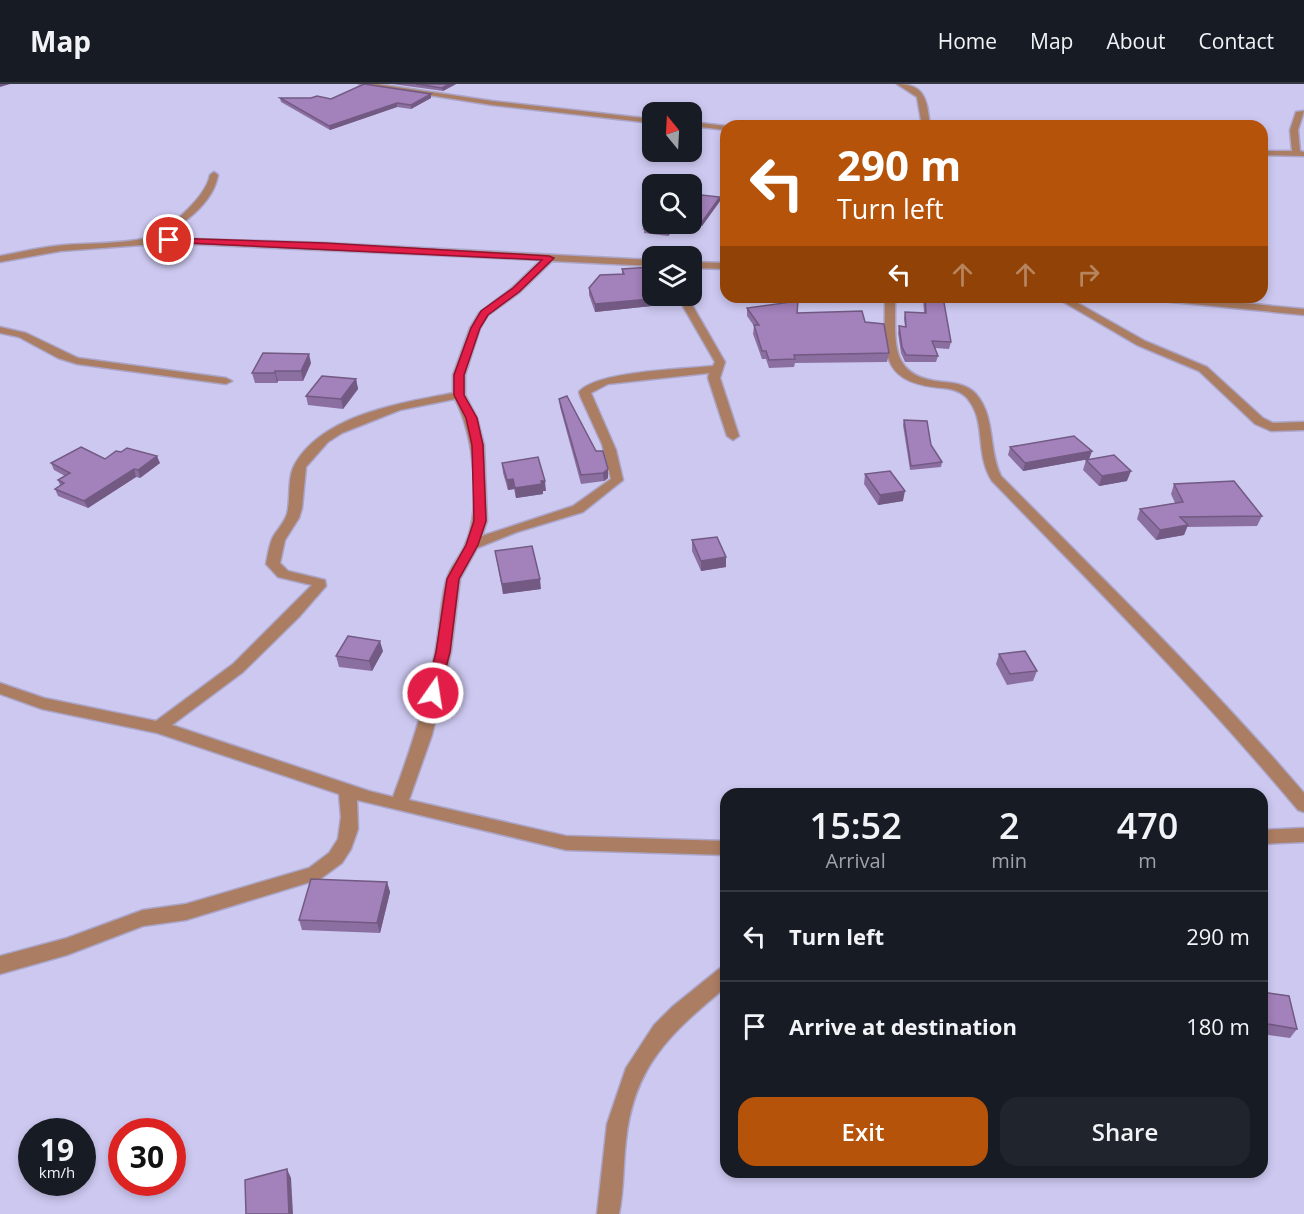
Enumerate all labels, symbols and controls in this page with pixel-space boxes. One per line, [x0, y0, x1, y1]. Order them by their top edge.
text: Map [30, 22, 91, 60]
text: Home [938, 27, 997, 55]
text: Map [1030, 27, 1073, 55]
text: About [1106, 27, 1166, 55]
text: Contact [1199, 27, 1274, 55]
north arrow [642, 102, 702, 162]
map controls [642, 102, 702, 306]
text: 290 m [837, 136, 961, 193]
icon: left [738, 144, 816, 222]
button: search [642, 174, 702, 234]
text: Turn left [837, 190, 944, 227]
pin [143, 214, 194, 265]
icon: arrive [152, 223, 185, 256]
button: layers [642, 246, 702, 306]
icon: left [883, 258, 916, 291]
icon: ahead [946, 258, 979, 291]
icon: ahead [1009, 258, 1042, 291]
icon: right [1072, 258, 1105, 291]
position arrow [401, 661, 465, 725]
text: 15:52 [810, 801, 902, 850]
text: 2 [999, 801, 1020, 850]
text: 470 [1117, 801, 1178, 850]
text: Arrival [826, 847, 886, 874]
text: min [991, 847, 1027, 874]
text: m [1138, 847, 1157, 874]
icon: left [738, 920, 771, 953]
text: Turn left [789, 921, 884, 951]
text: 290 m [1186, 921, 1250, 951]
icon: arrive [738, 1010, 771, 1043]
text: Arrive at destination [789, 1011, 1017, 1041]
text: 180 m [1186, 1011, 1250, 1041]
button: Exit [738, 1097, 988, 1166]
button: Share [1000, 1097, 1250, 1166]
speed limit sign: 30 [108, 1118, 186, 1196]
text: 19 [40, 1129, 74, 1170]
text: km/h [39, 1162, 75, 1182]

